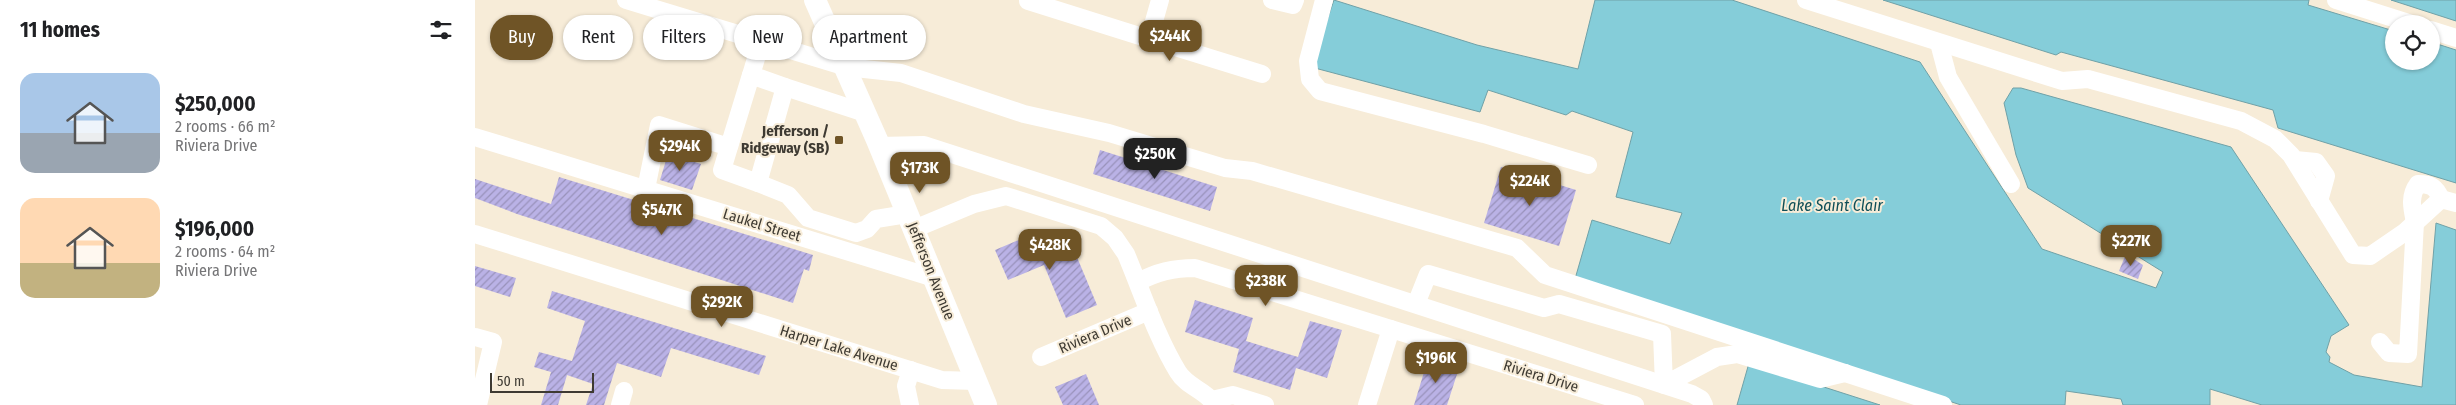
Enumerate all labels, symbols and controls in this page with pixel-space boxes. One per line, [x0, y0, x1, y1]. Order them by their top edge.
chip: Buy [490, 15, 553, 60]
chip: Rent [563, 15, 633, 60]
chip: Filters [643, 15, 724, 60]
chip: New [734, 15, 802, 60]
chip: Apartment [812, 15, 926, 60]
map controls [2385, 15, 2440, 70]
button: locate [2385, 15, 2440, 70]
icon: filters [427, 16, 455, 44]
text: 11 homes [20, 17, 100, 43]
pin: $244K [1135, 20, 1205, 62]
text: $244K [1150, 26, 1190, 45]
text: $250,000 [175, 91, 256, 117]
icon: home [60, 93, 120, 153]
text: 2 rooms · 66 m² [175, 117, 275, 136]
place label: Jefferson / Ridgeway (SB) [741, 122, 829, 157]
pin: $294K [645, 130, 715, 172]
marker: Jefferson / Ridgeway (SB) [833, 134, 845, 146]
text: Riviera Drive [175, 136, 257, 155]
text: $294K [660, 136, 700, 155]
pin: $250K [1120, 138, 1190, 180]
text: $250K [1134, 144, 1176, 163]
pin: $173K [885, 152, 955, 194]
text: $173K [901, 158, 939, 177]
pin: $224K [1495, 164, 1565, 207]
text: $224K [1510, 171, 1550, 190]
pin: $547K [627, 194, 697, 236]
water label: Lake Saint Clair [1781, 196, 1883, 215]
text: $547K [642, 200, 682, 219]
street label: Laukel Street [721, 205, 803, 245]
text: $196,000 [175, 216, 254, 242]
icon: home [60, 218, 120, 278]
street label: Jefferson Avenue [903, 220, 959, 322]
pin: $227K [2096, 224, 2166, 267]
pin: $428K [1015, 228, 1085, 271]
text: $227K [2112, 231, 2150, 250]
text: $428K [1029, 235, 1071, 254]
text: 2 rooms · 64 m² [175, 242, 275, 261]
text: Riviera Drive [175, 261, 257, 280]
pin: $238K [1231, 264, 1301, 307]
text: $238K [1246, 271, 1286, 290]
pin: $292K [687, 286, 757, 328]
text: $292K [702, 292, 742, 311]
street label: Riviera Drive [1056, 311, 1134, 357]
street label: Harper Lake Avenue [778, 321, 900, 375]
pin: $196K [1401, 342, 1471, 384]
text: $196K [1416, 348, 1456, 367]
street label: Riviera Drive [1501, 356, 1581, 396]
scale bar [490, 370, 594, 393]
text: 50 m [497, 373, 525, 390]

